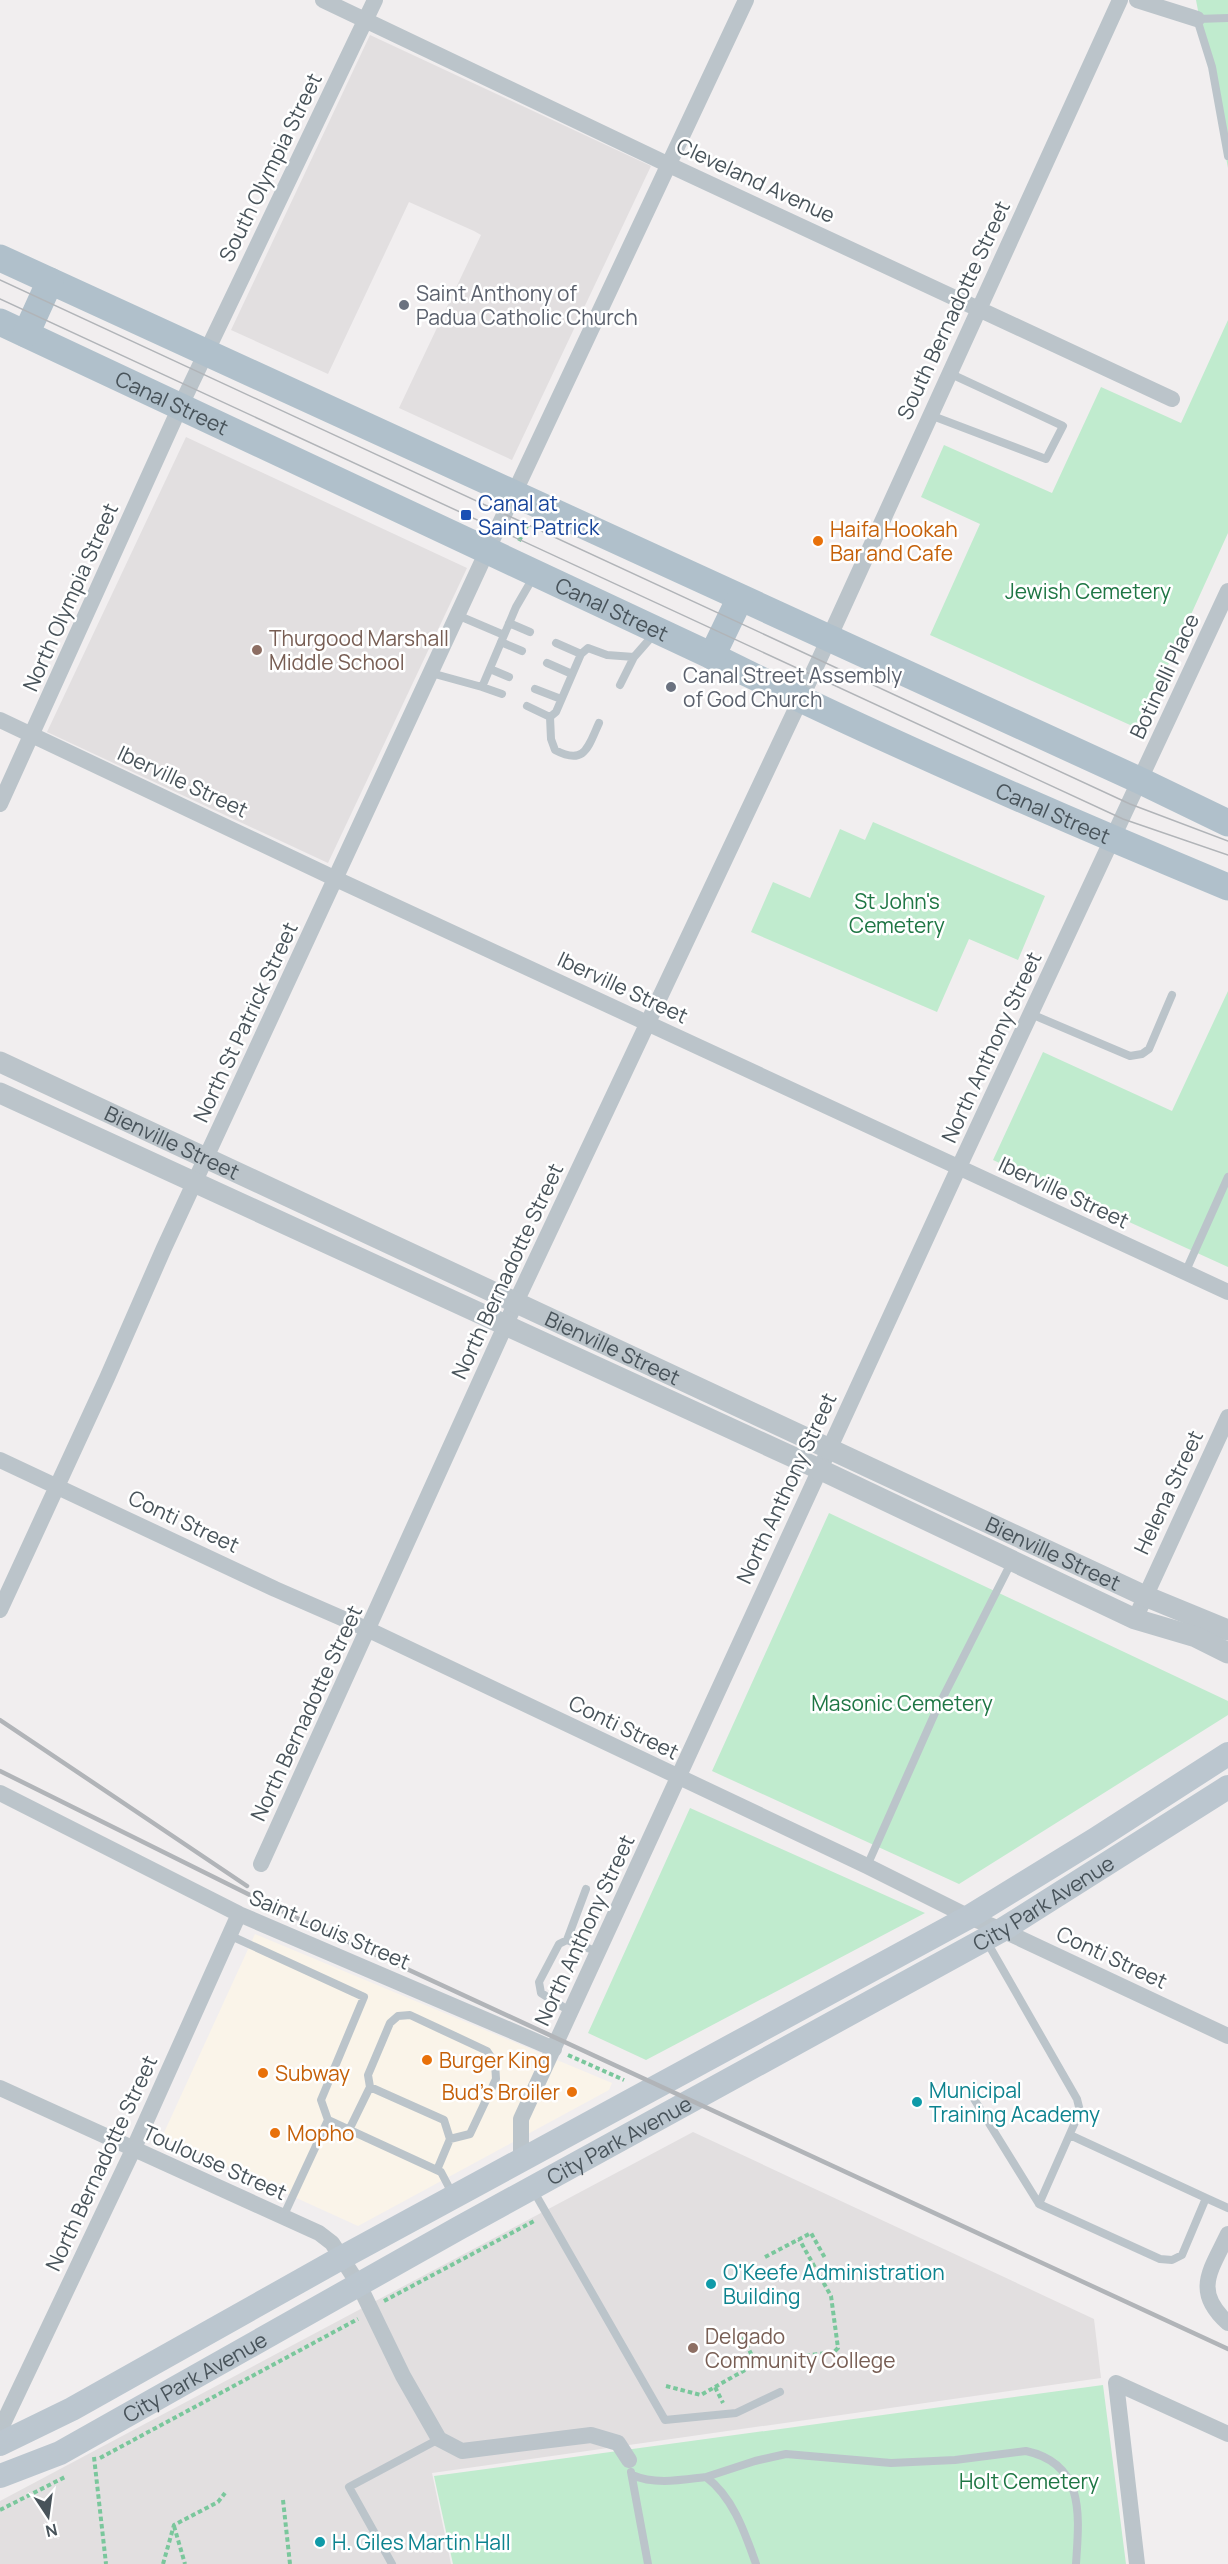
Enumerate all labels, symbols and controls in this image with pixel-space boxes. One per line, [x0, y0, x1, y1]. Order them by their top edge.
street label: South Olympia Street [212, 68, 328, 266]
street label: Cleveland Avenue [672, 131, 840, 229]
street label: South Bernadotte Street [890, 196, 1016, 424]
place label: Saint Anthony of Padua Catholic Church [416, 279, 638, 331]
marker: Saint Anthony of Padua Catholic Church [397, 298, 411, 312]
street label: Canal Street [111, 364, 233, 441]
place label: Canal at Saint Patrick [478, 489, 600, 541]
street label: North Olympia Street [16, 498, 124, 696]
marker: Canal at Saint Patrick [459, 508, 473, 522]
place label: Haifa Hookah Bar and Cafe [830, 515, 958, 567]
marker: Haifa Hookah Bar and Cafe [811, 534, 825, 548]
street label: Canal Street [551, 571, 673, 648]
park label: Jewish Cemetery [1005, 577, 1171, 605]
street label: Botinelli Place [1123, 609, 1205, 743]
place label: Thurgood Marshall Middle School [269, 624, 449, 676]
marker: Thurgood Marshall Middle School [250, 643, 264, 657]
place label: Canal Street Assembly of God Church [683, 661, 902, 713]
marker: Canal Street Assembly of God Church [664, 680, 678, 694]
street label: Iberville Street [113, 739, 253, 823]
street label: Canal Street [992, 776, 1115, 850]
park label: St John's Cemetery [849, 887, 945, 939]
street label: North St Patrick Street [186, 917, 304, 1127]
street label: Iberville Street [553, 945, 693, 1029]
street label: North Anthony Street [934, 947, 1048, 1147]
street label: Bienville Street [100, 1099, 244, 1186]
street label: Iberville Street [994, 1150, 1134, 1234]
street label: North Bernadotte Street [445, 1159, 569, 1383]
street label: Bienville Street [541, 1304, 685, 1391]
street label: North Anthony Street [729, 1388, 843, 1588]
street label: Helena Street [1127, 1426, 1209, 1558]
street label: Conti Street [124, 1483, 244, 1559]
street label: Bienville Street [981, 1510, 1125, 1597]
street label: North Bernadotte Street [244, 1601, 368, 1825]
street label: Conti Street [564, 1688, 684, 1766]
park label: Masonic Cemetery [811, 1689, 993, 1717]
street label: North Anthony Street [527, 1830, 641, 2030]
street label: City Park Avenue [968, 1849, 1119, 1957]
street label: Saint Louis Street [245, 1883, 415, 1975]
street label: Conti Street [1052, 1919, 1172, 1995]
place label: Burger King [439, 2046, 550, 2074]
street label: North Bernadotte Street [39, 2051, 163, 2275]
marker: Burger King [420, 2053, 434, 2067]
place label: Subway [275, 2059, 350, 2087]
marker: Subway [256, 2066, 270, 2080]
place label: Municipal Training Academy [929, 2076, 1100, 2128]
place label: Bud's Broiler [442, 2078, 560, 2106]
marker: Bud's Broiler [565, 2085, 579, 2099]
street label: City Park Avenue [542, 2089, 697, 2191]
marker: Municipal Training Academy [910, 2095, 924, 2109]
street label: Toulouse Street [139, 2118, 291, 2206]
place label: Mopho [287, 2119, 354, 2147]
marker: Mopho [268, 2126, 282, 2140]
place label: O'Keefe Administration Building [723, 2258, 945, 2310]
marker: O'Keefe Administration Building [704, 2277, 718, 2291]
place label: Delgado Community College [705, 2322, 896, 2374]
street label: City Park Avenue [118, 2325, 272, 2429]
marker: Delgado Community College [686, 2341, 700, 2355]
park label: Holt Cemetery [959, 2467, 1099, 2495]
north arrow [18, 2486, 78, 2546]
text: N [43, 2519, 59, 2543]
place label: H. Giles Martin Hall [332, 2528, 511, 2556]
marker: H. Giles Martin Hall [313, 2535, 327, 2549]

